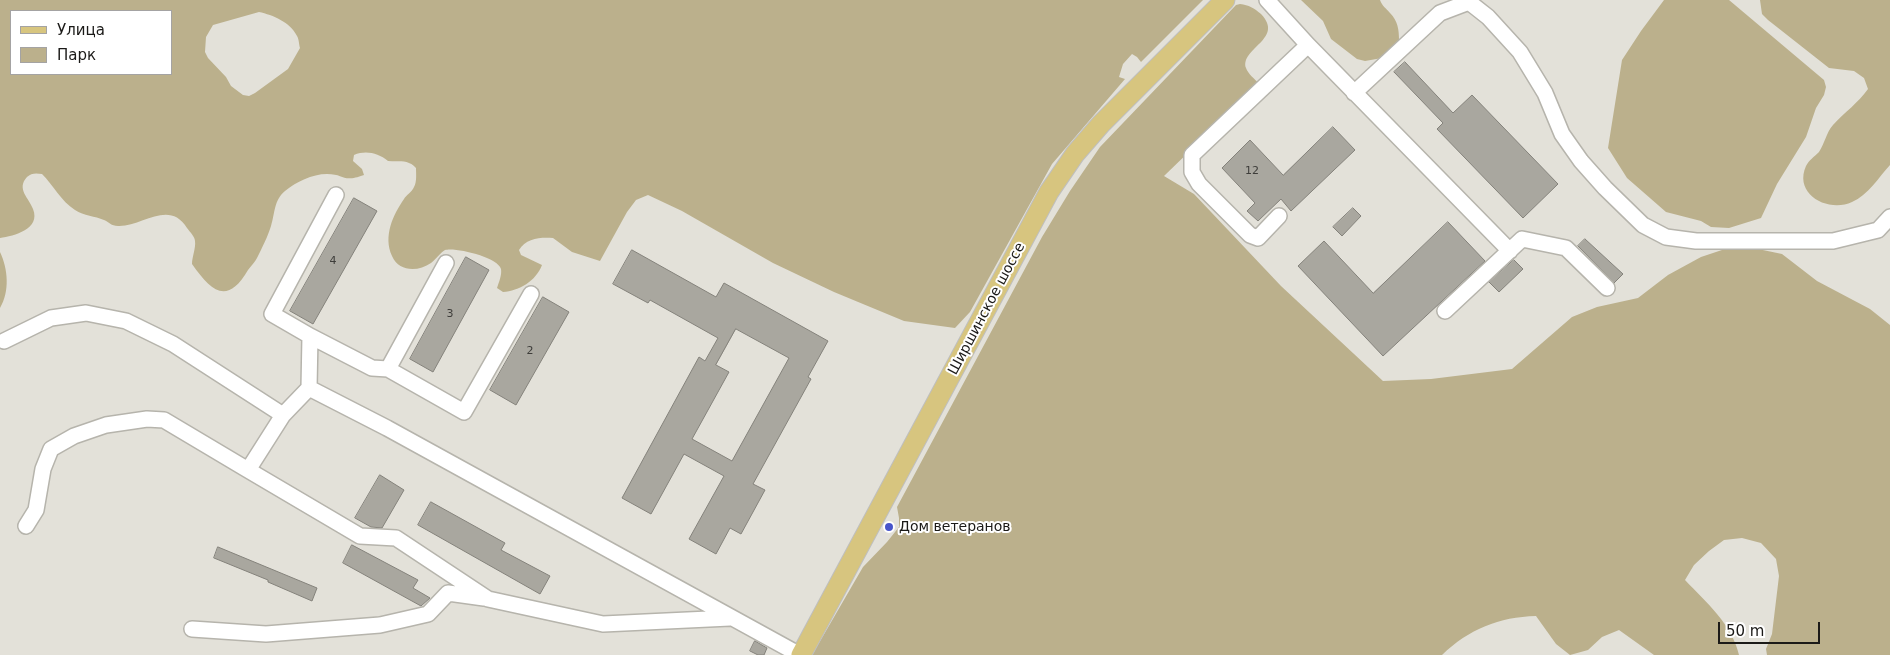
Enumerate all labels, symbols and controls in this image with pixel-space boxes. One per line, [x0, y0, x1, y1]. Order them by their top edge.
legend [10, 10, 172, 75]
text: Улица [57, 21, 105, 39]
text: Парк [57, 46, 96, 64]
house number: 12 [1245, 164, 1259, 178]
street label: Ширшинское шоссе [945, 240, 1029, 378]
house number: 4 [330, 254, 336, 268]
house number: 3 [447, 307, 453, 321]
house number: 2 [527, 344, 533, 358]
place label: Дом ветеранов [899, 519, 1011, 535]
marker: Дом ветеранов [883, 521, 895, 533]
scale bar [1720, 612, 1822, 644]
text: 50 m [1726, 622, 1764, 640]

